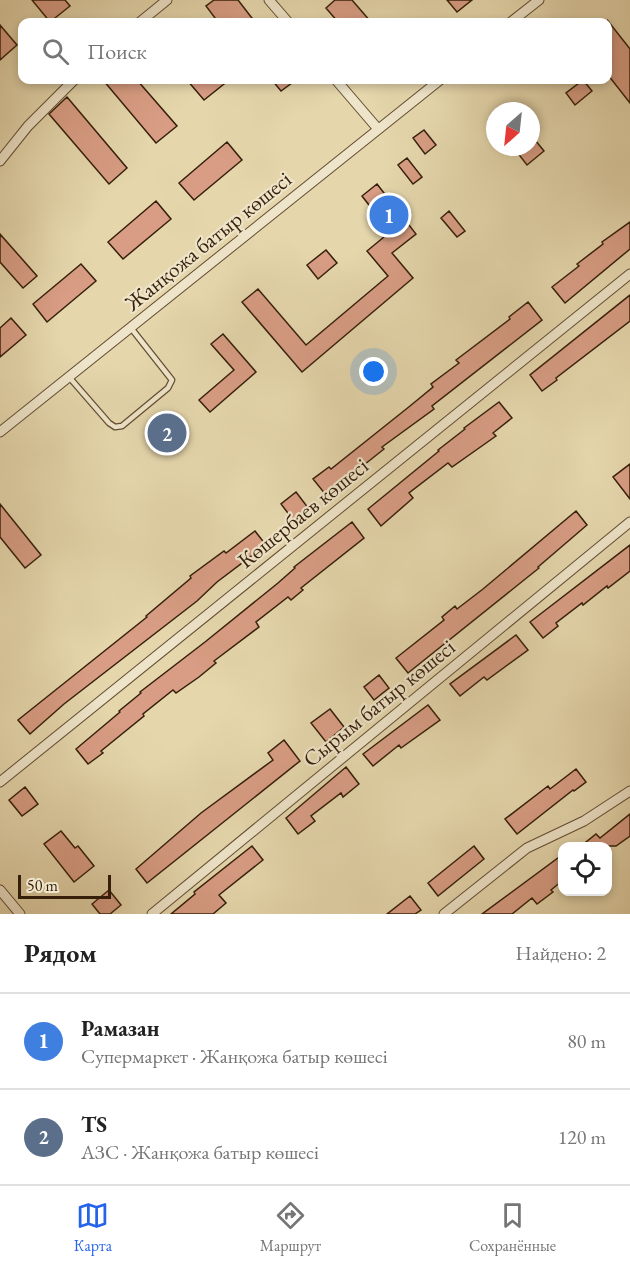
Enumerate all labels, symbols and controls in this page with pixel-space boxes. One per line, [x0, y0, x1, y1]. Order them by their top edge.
search box [18, 18, 612, 84]
icon: search [39, 35, 72, 68]
text: Поиск [87, 37, 147, 66]
north arrow [486, 102, 540, 156]
street label: Жанқожа батыр көшесі [118, 165, 297, 318]
pin: 1 [370, 192, 408, 238]
your location [359, 357, 388, 386]
pin: 2 [148, 410, 186, 456]
street label: Көшербаев көшесі [232, 451, 374, 575]
street label: Сырым батыр көшесі [297, 633, 461, 773]
map controls [558, 842, 612, 896]
button: locate [558, 842, 612, 896]
scale bar [18, 872, 111, 900]
text: 50 m [27, 875, 58, 896]
text: Рядом [24, 936, 97, 970]
text: Найдено: 2 [515, 940, 606, 966]
text: Рамазан [81, 1014, 159, 1043]
text: 1 [38, 1028, 49, 1054]
text: 80 m [567, 1028, 606, 1054]
text: Супермаркет · Жанқожа батыр көшесі [81, 1043, 388, 1069]
text: TS [81, 1110, 107, 1139]
text: 2 [38, 1124, 49, 1150]
text: 120 m [558, 1124, 606, 1150]
text: АЗС · Жанқожа батыр көшесі [81, 1139, 319, 1165]
tab: Карта [74, 1199, 112, 1256]
tab: Маршрут [260, 1199, 321, 1256]
tab: Сохранённые [469, 1199, 556, 1256]

